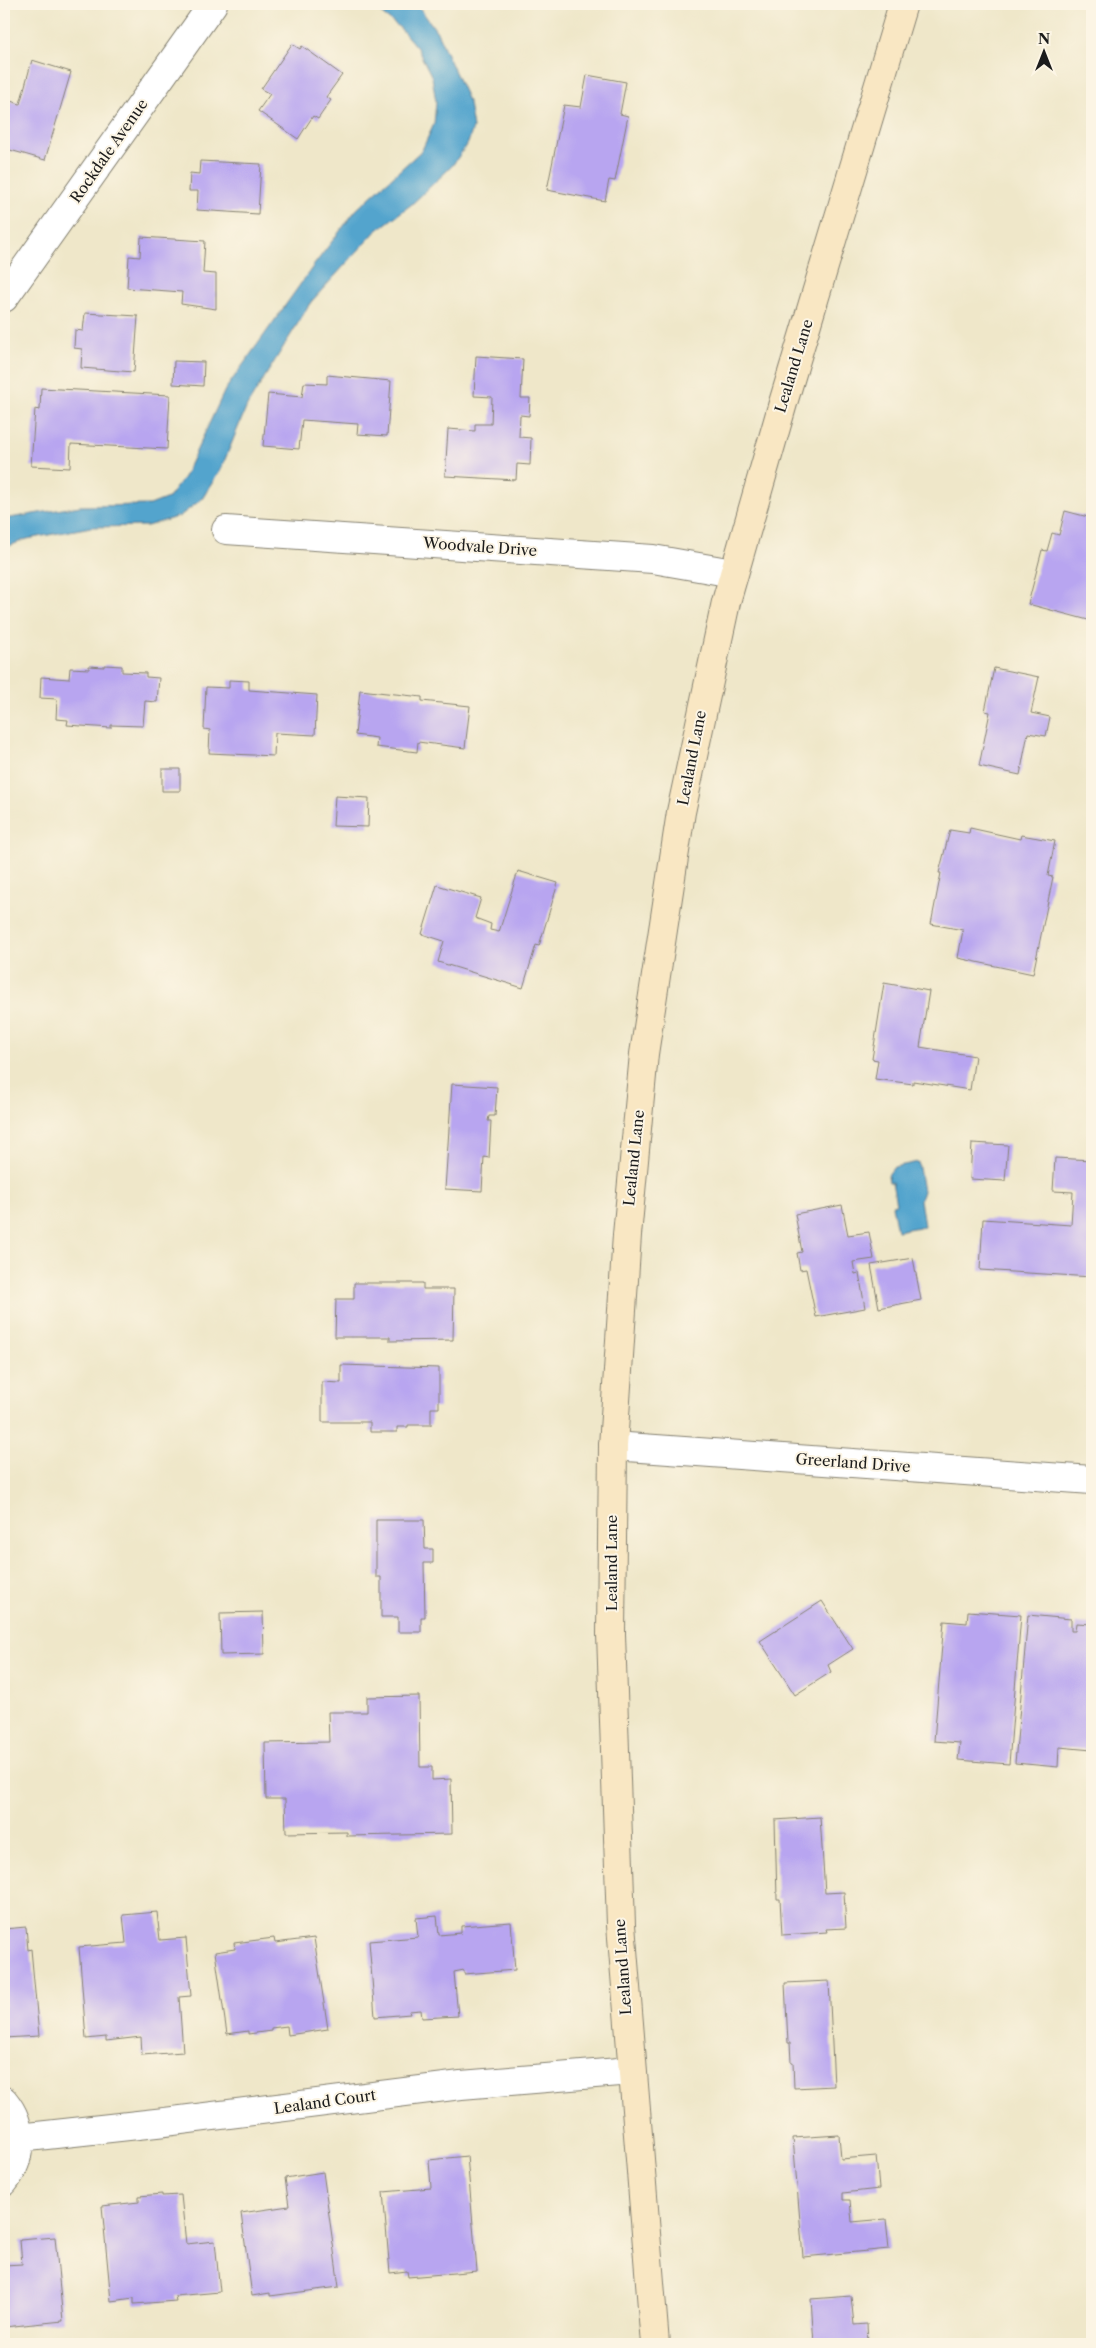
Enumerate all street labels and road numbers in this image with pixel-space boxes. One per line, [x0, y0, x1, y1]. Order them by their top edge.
street label: Rockdale Avenue [66, 95, 152, 206]
street label: Lealand Lane [770, 317, 817, 415]
street label: Woodvale Drive [422, 533, 538, 560]
street label: Lealand Lane [673, 709, 710, 807]
street label: Lealand Lane [619, 1109, 648, 1207]
street label: Greerland Drive [795, 1449, 911, 1476]
street label: Lealand Lane [602, 1515, 621, 1611]
street label: Lealand Lane [610, 1918, 635, 2016]
street label: Lealand Court [273, 2085, 378, 2118]

